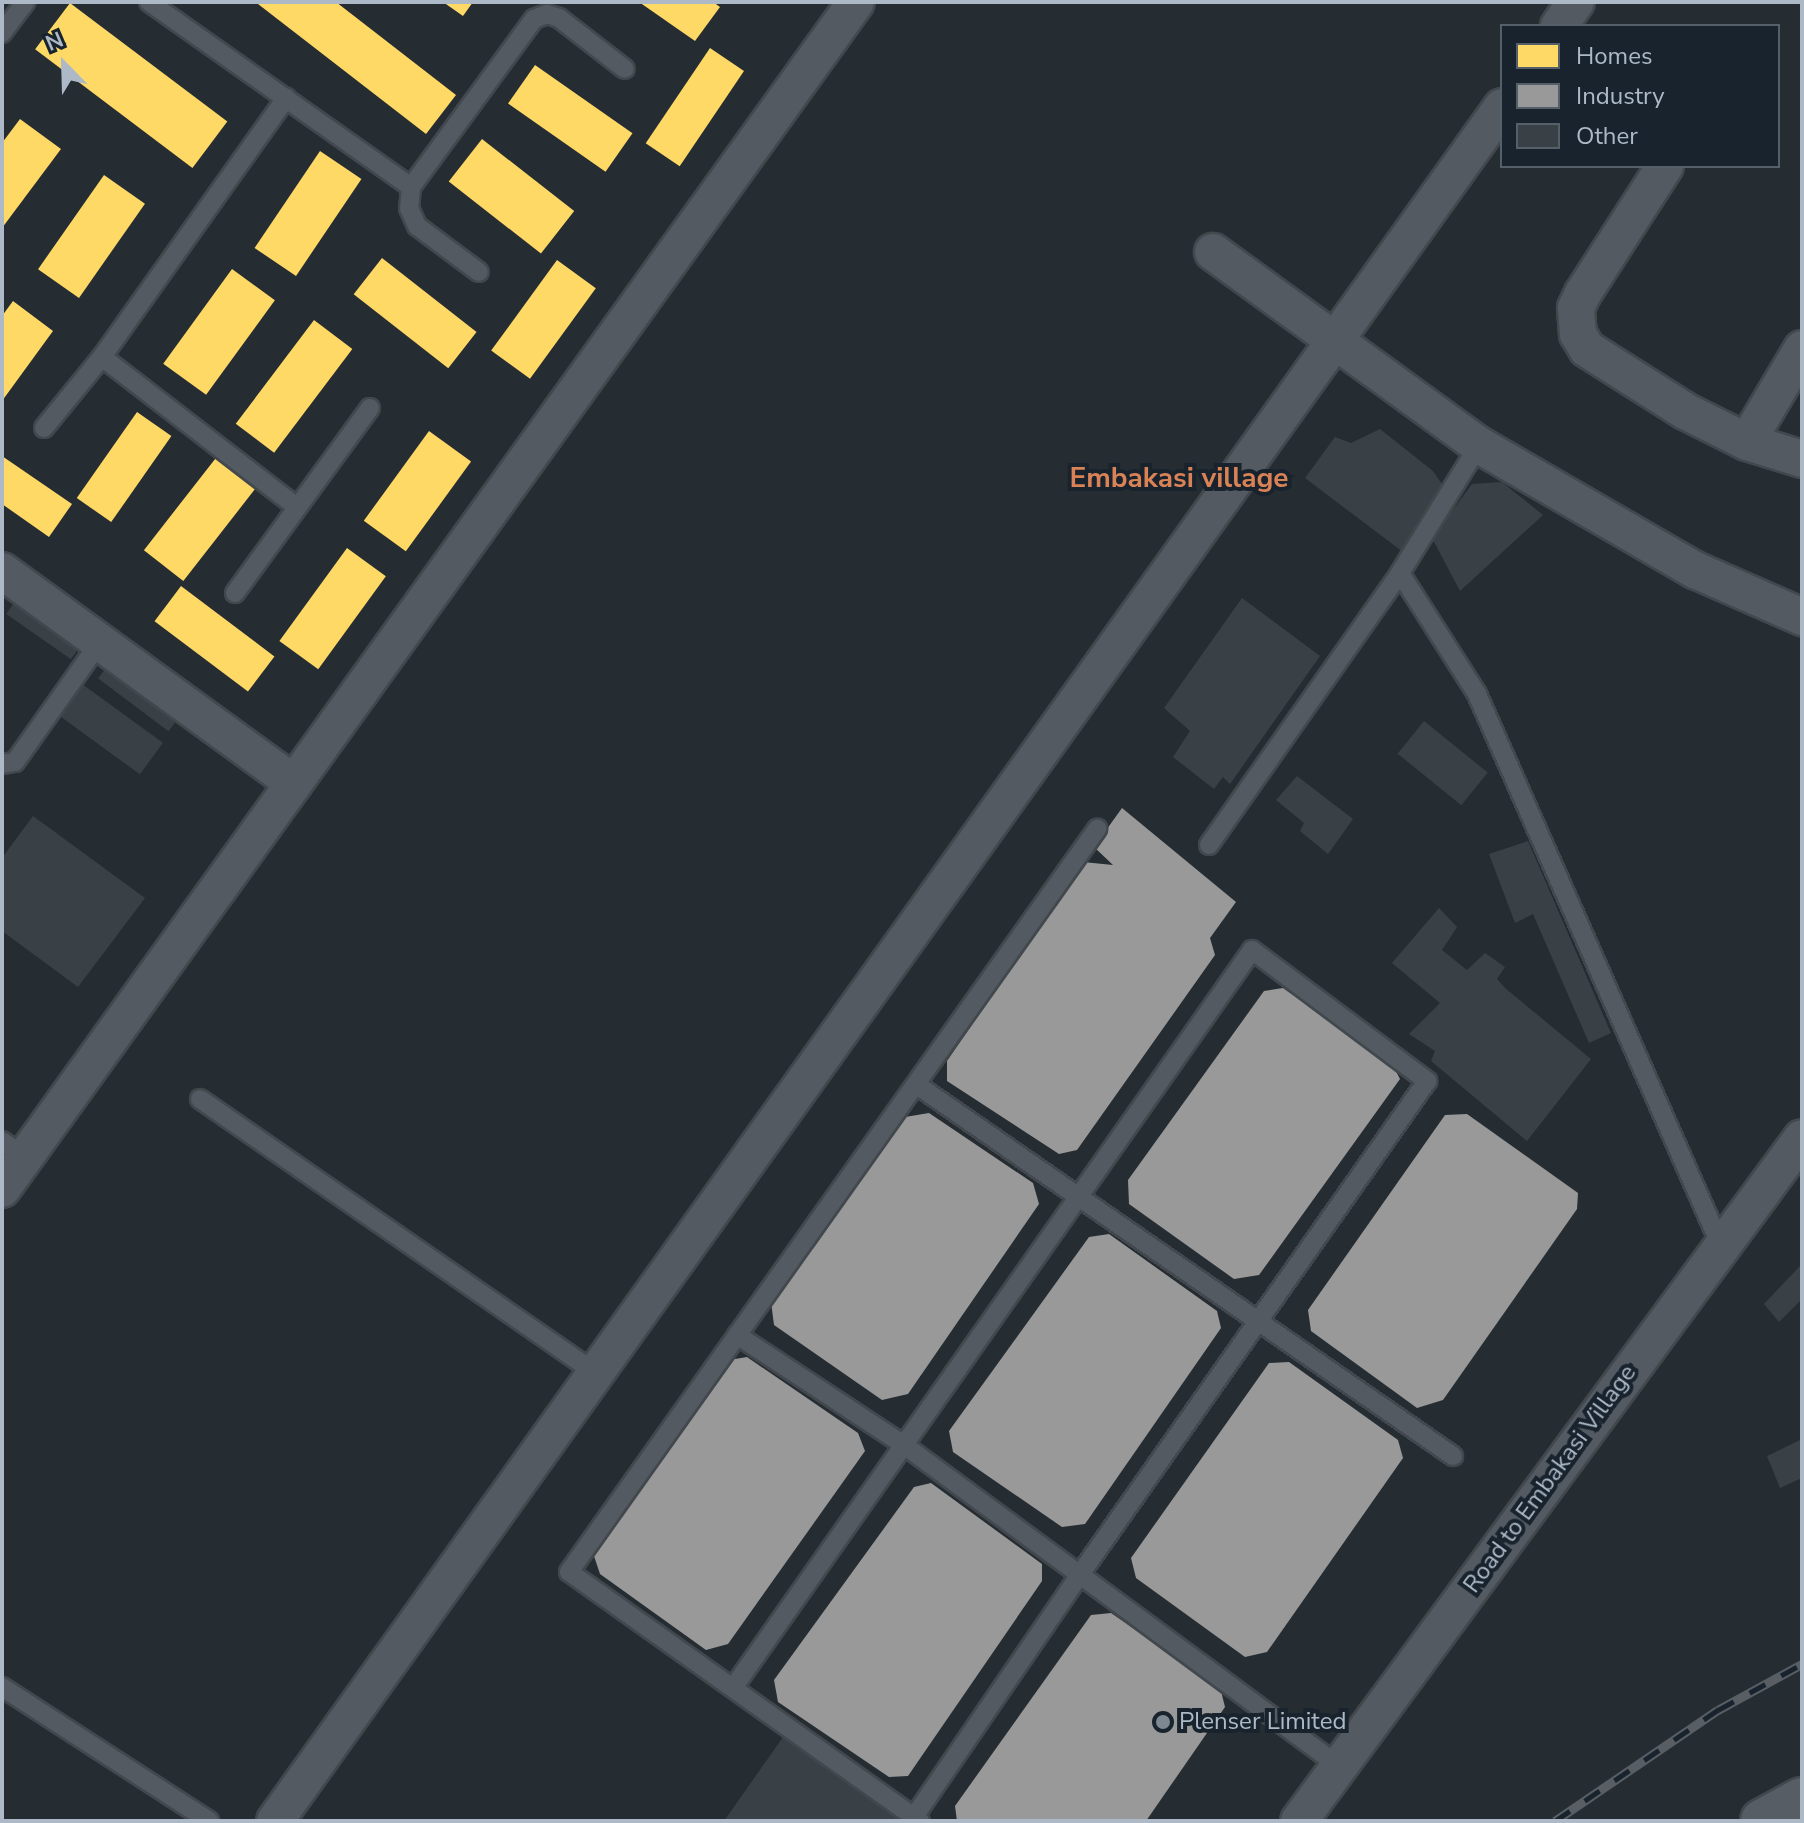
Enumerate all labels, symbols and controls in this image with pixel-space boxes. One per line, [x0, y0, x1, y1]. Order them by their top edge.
north arrow [24, 24, 104, 104]
legend [1500, 24, 1780, 168]
text: N [41, 25, 68, 59]
text: Homes [1576, 40, 1652, 72]
text: Industry [1576, 80, 1665, 112]
text: Other [1576, 120, 1638, 152]
district label: Embakasi village [1069, 461, 1289, 495]
street label: Road to Embakasi Village [1458, 1359, 1642, 1599]
place label: Plenser Limited [1179, 1708, 1346, 1736]
marker: Plenser Limited [1154, 1713, 1172, 1731]

